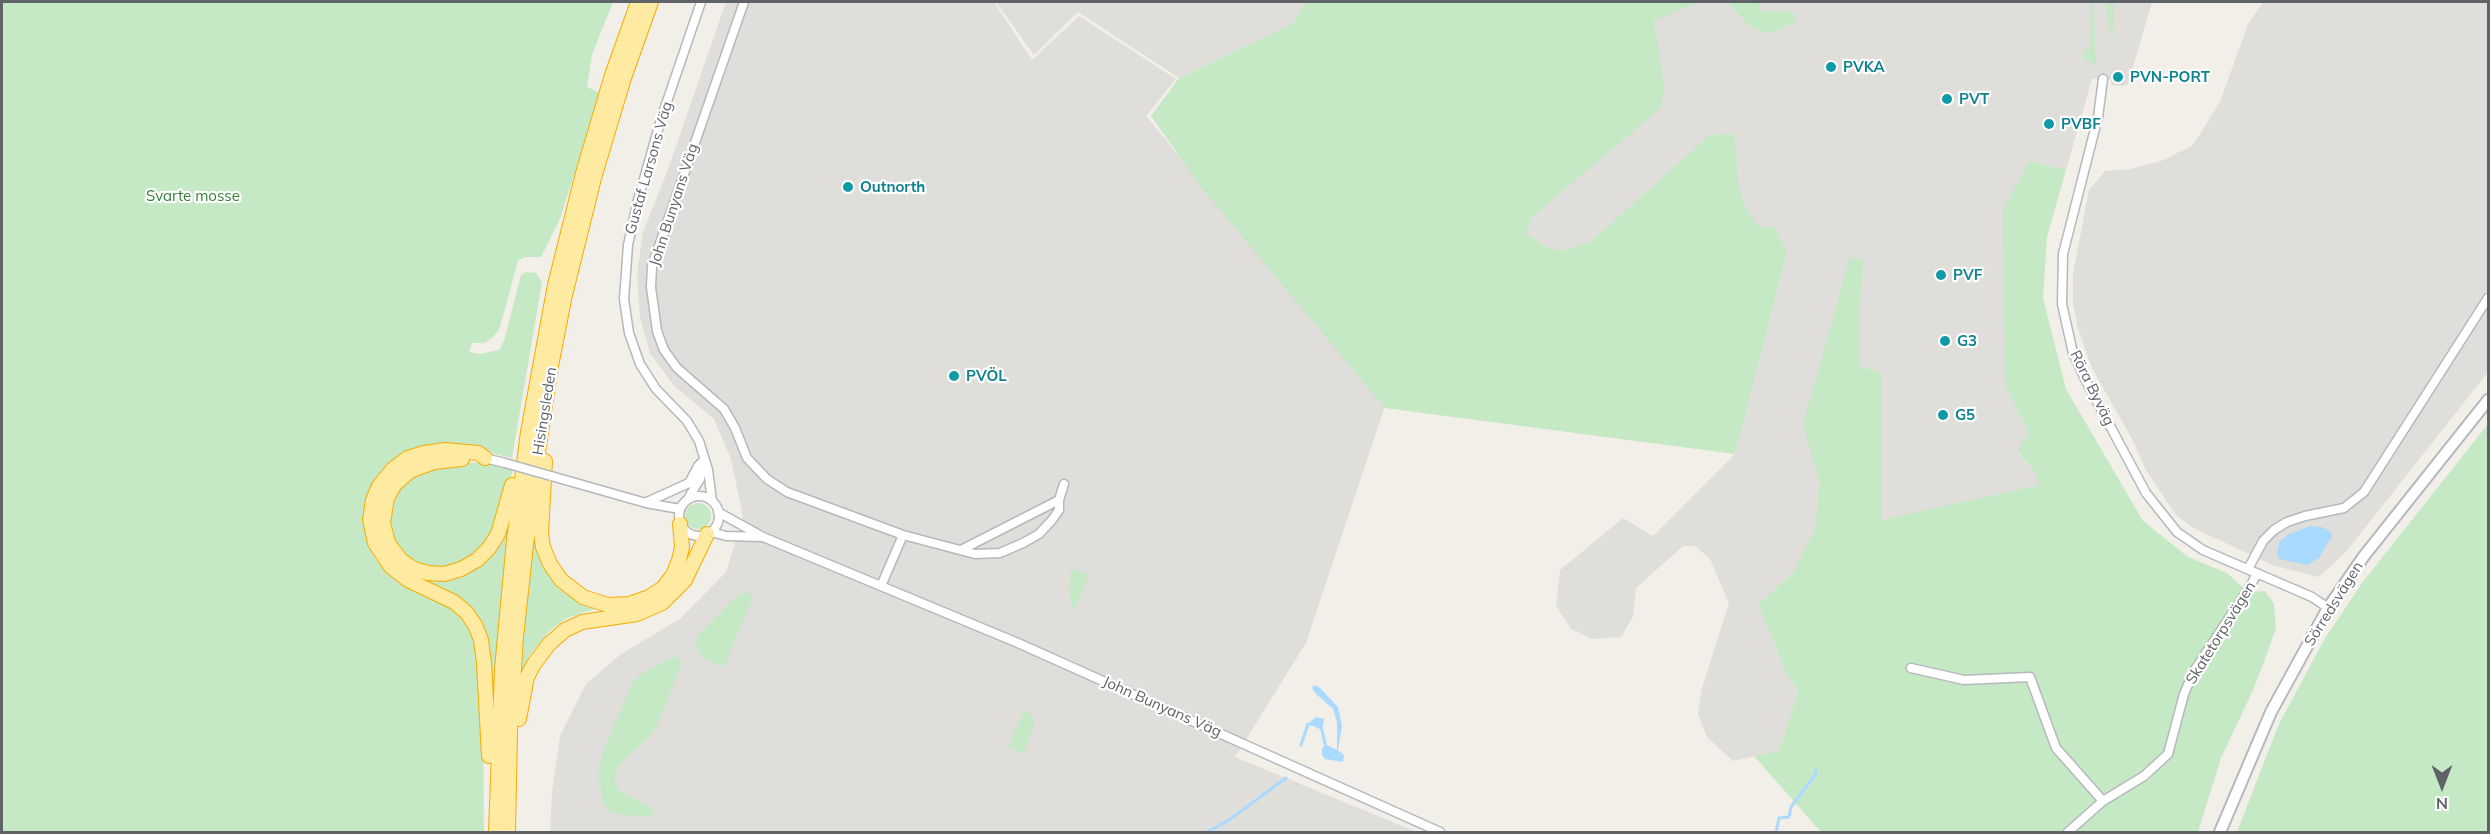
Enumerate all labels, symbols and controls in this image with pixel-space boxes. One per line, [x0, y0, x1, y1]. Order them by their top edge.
place label: PVKA [1843, 58, 1885, 76]
marker: PVKA [1824, 60, 1838, 74]
place label: PVN-PORT [2130, 68, 2210, 86]
marker: PVN-PORT [2111, 70, 2125, 84]
place label: PVT [1959, 90, 1989, 108]
marker: PVT [1940, 92, 1954, 106]
street label: Gustaf Larsons Väg [621, 99, 677, 237]
place label: PVBF [2061, 115, 2101, 133]
marker: PVBF [2042, 117, 2056, 131]
street label: John Bunyans Väg [646, 141, 702, 269]
place label: Outnorth [860, 178, 925, 196]
marker: Outnorth [841, 180, 855, 194]
park label: Svarte mosse [146, 187, 240, 205]
place label: PVF [1953, 266, 1982, 284]
marker: PVF [1934, 268, 1948, 282]
place label: G3 [1957, 332, 1977, 350]
marker: G3 [1938, 334, 1952, 348]
street label: Röra Byväg [2066, 347, 2118, 429]
street label: Hisingsleden [529, 366, 561, 456]
place label: PVÖL [966, 367, 1007, 385]
marker: PVÖL [947, 369, 961, 383]
place label: G5 [1955, 406, 1975, 424]
marker: G5 [1936, 408, 1950, 422]
street label: Sörredsvägen [2301, 558, 2367, 650]
street label: Skatetorpsvägen [2182, 578, 2260, 688]
street label: John Bunyans Väg [1100, 673, 1224, 741]
north arrow [2412, 756, 2472, 816]
text: N [2436, 794, 2448, 814]

